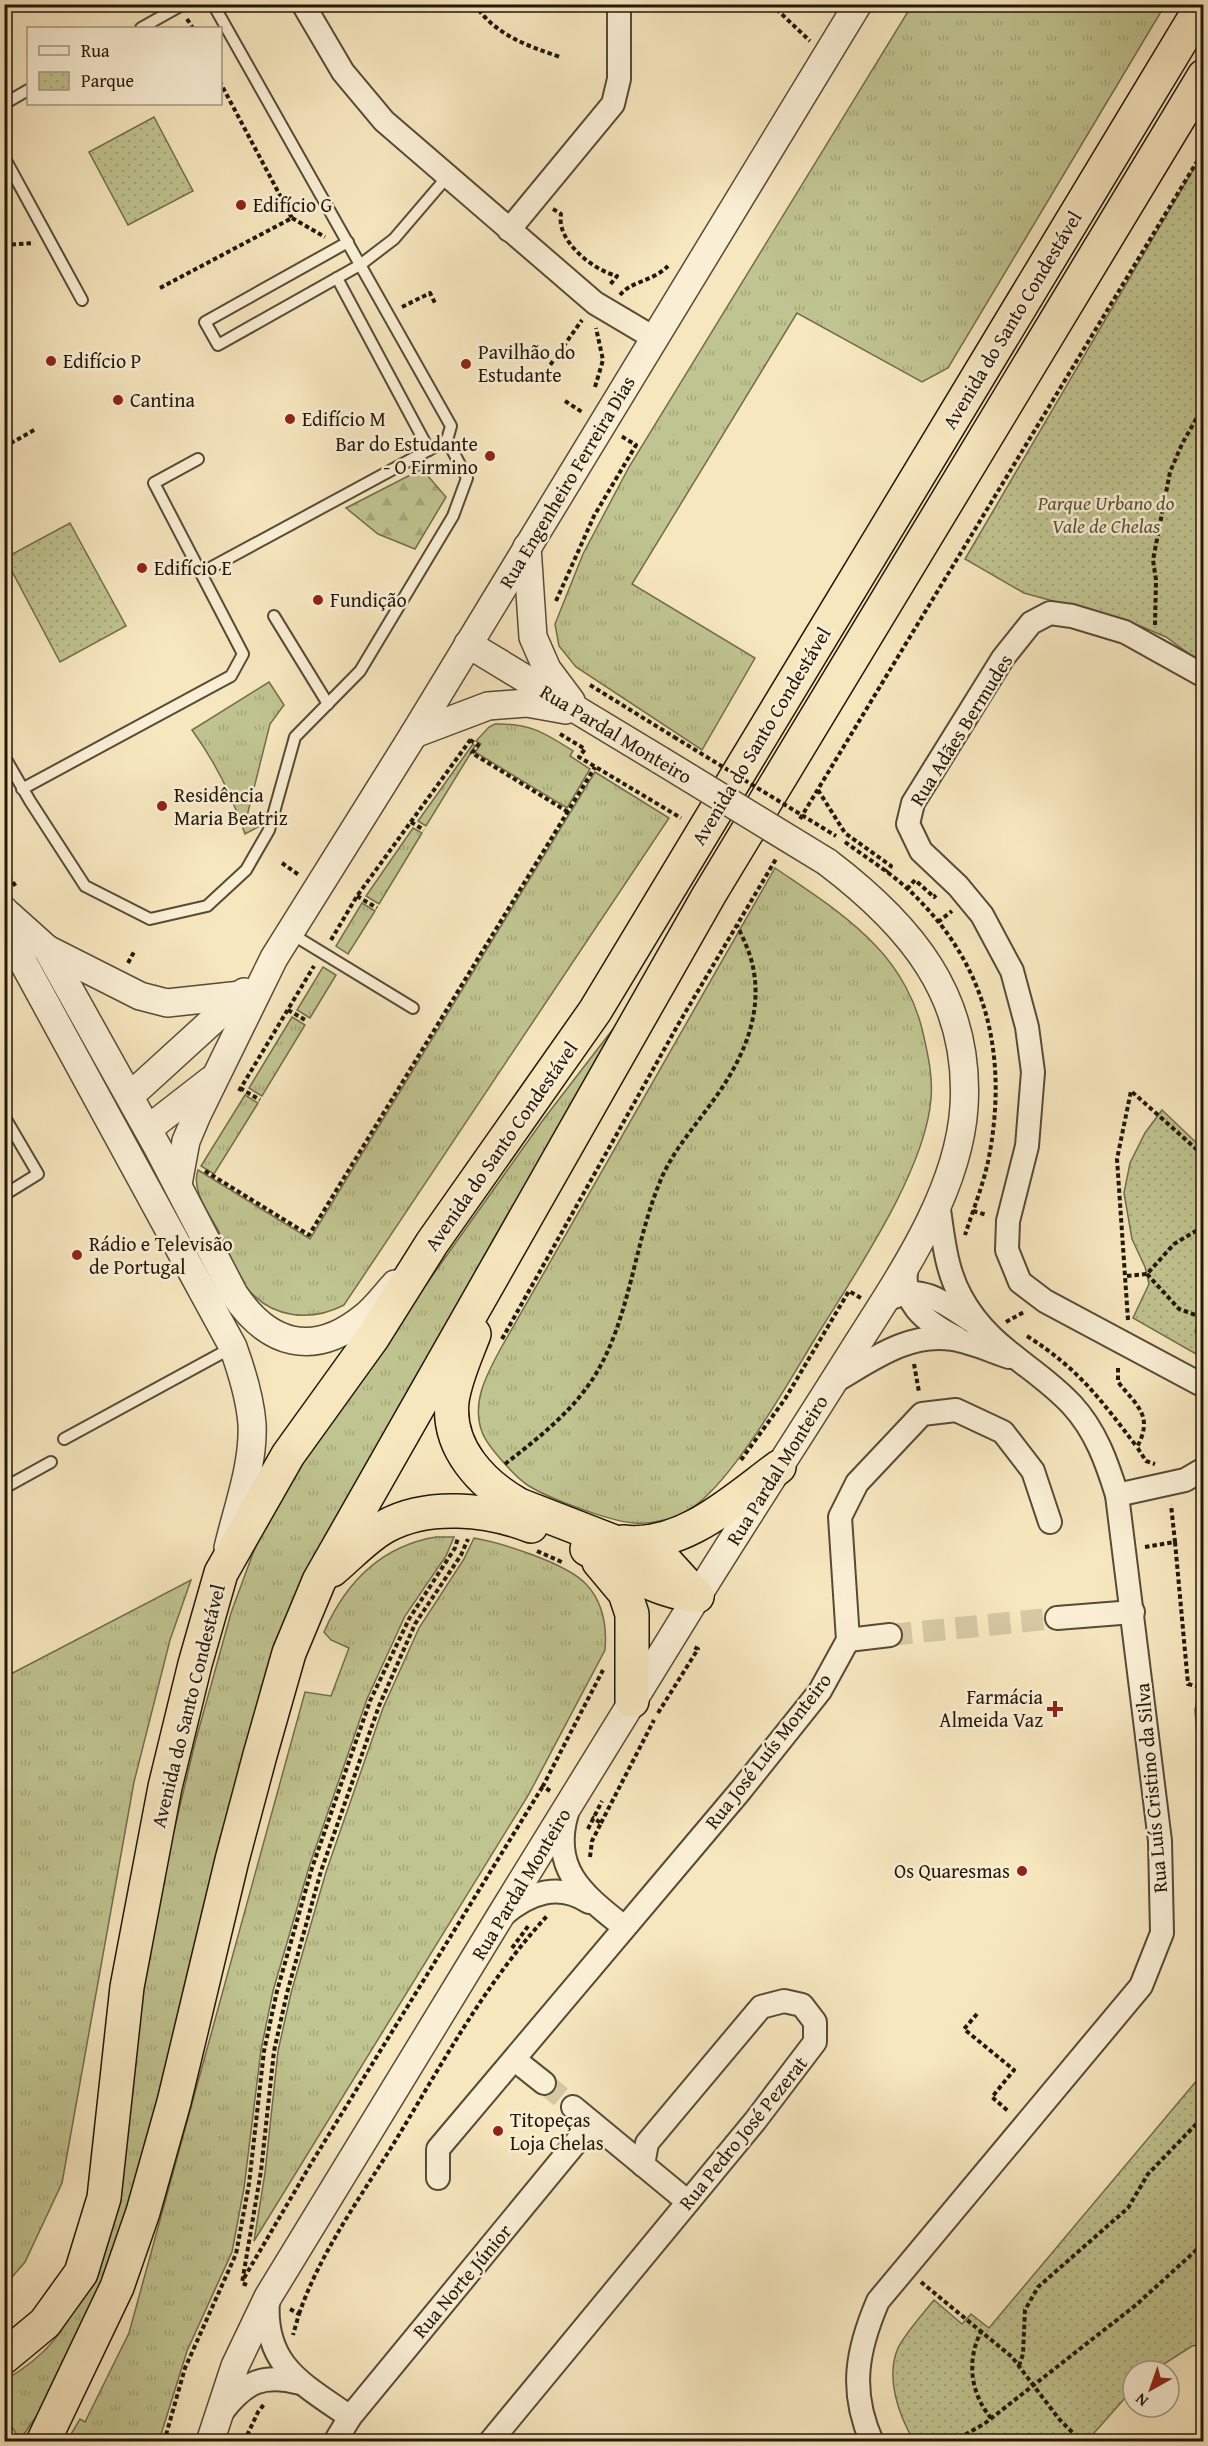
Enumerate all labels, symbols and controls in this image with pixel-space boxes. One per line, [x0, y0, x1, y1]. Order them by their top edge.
legend [27, 27, 222, 105]
text: Rua [81, 37, 110, 64]
text: Parque [81, 67, 134, 94]
place label: Edifício G [253, 190, 333, 219]
marker: Edifício G [234, 198, 248, 212]
street label: Avenida do Santo Condestável [935, 205, 1089, 434]
place label: Pavilhão do Estudante [478, 337, 575, 389]
place label: Edifício P [63, 346, 141, 375]
marker: Edifício P [44, 354, 58, 368]
marker: Pavilhão do Estudante [459, 357, 473, 371]
street label: Rua Engenheiro Ferreira Dias [491, 370, 642, 594]
place label: Cantina [130, 385, 195, 414]
marker: Cantina [111, 393, 125, 407]
place label: Edifício M [302, 404, 386, 433]
marker: Edifício M [283, 412, 297, 426]
place label: Bar do Estudante - O Firmino [336, 429, 478, 481]
marker: Bar do Estudante - O Firmino [483, 449, 497, 463]
park label: Parque Urbano do Vale de Chelas [1037, 488, 1175, 540]
place label: Edifício E [154, 553, 232, 582]
marker: Edifício E [135, 561, 149, 575]
place label: Fundição [330, 585, 407, 614]
marker: Fundição [311, 593, 325, 607]
street label: Avenida do Santo Condestável [684, 621, 838, 850]
street label: Rua Adães Bermudes [902, 648, 1019, 811]
street label: Rua Pardal Monteiro [535, 677, 698, 790]
place label: Residência Maria Beatriz [174, 780, 288, 832]
marker: Residência Maria Beatriz [155, 799, 169, 813]
street label: Avenida do Santo Condestável [417, 1035, 584, 1256]
place label: Rádio e Televisão de Portugal [89, 1229, 233, 1281]
marker: Rádio e Televisão de Portugal [70, 1248, 84, 1262]
street label: Rua Pardal Monteiro [719, 1389, 835, 1551]
street label: Avenida do Santo Condestável [143, 1581, 232, 1831]
street label: Rua José Luís Monteiro [697, 1667, 838, 1835]
street label: Rua Luís Cristino da Silva [1127, 1681, 1174, 1894]
place label: Farmácia Almeida Vaz [939, 1682, 1044, 1734]
marker: Farmácia Almeida Vaz [1048, 1702, 1062, 1716]
street label: Rua Pardal Monteiro [464, 1802, 577, 1965]
place label: Os Quaresmas [894, 1856, 1010, 1885]
marker: Os Quaresmas [1015, 1864, 1029, 1878]
street label: Rua Pedro José Pezerat [671, 2049, 814, 2216]
place label: Titopeças Loja Chelas [510, 2105, 604, 2157]
marker: Titopeças Loja Chelas [491, 2124, 505, 2138]
street label: Rua Norte Júnior [405, 2217, 518, 2344]
north arrow [1121, 2359, 1181, 2419]
text: N [1129, 2388, 1153, 2413]

